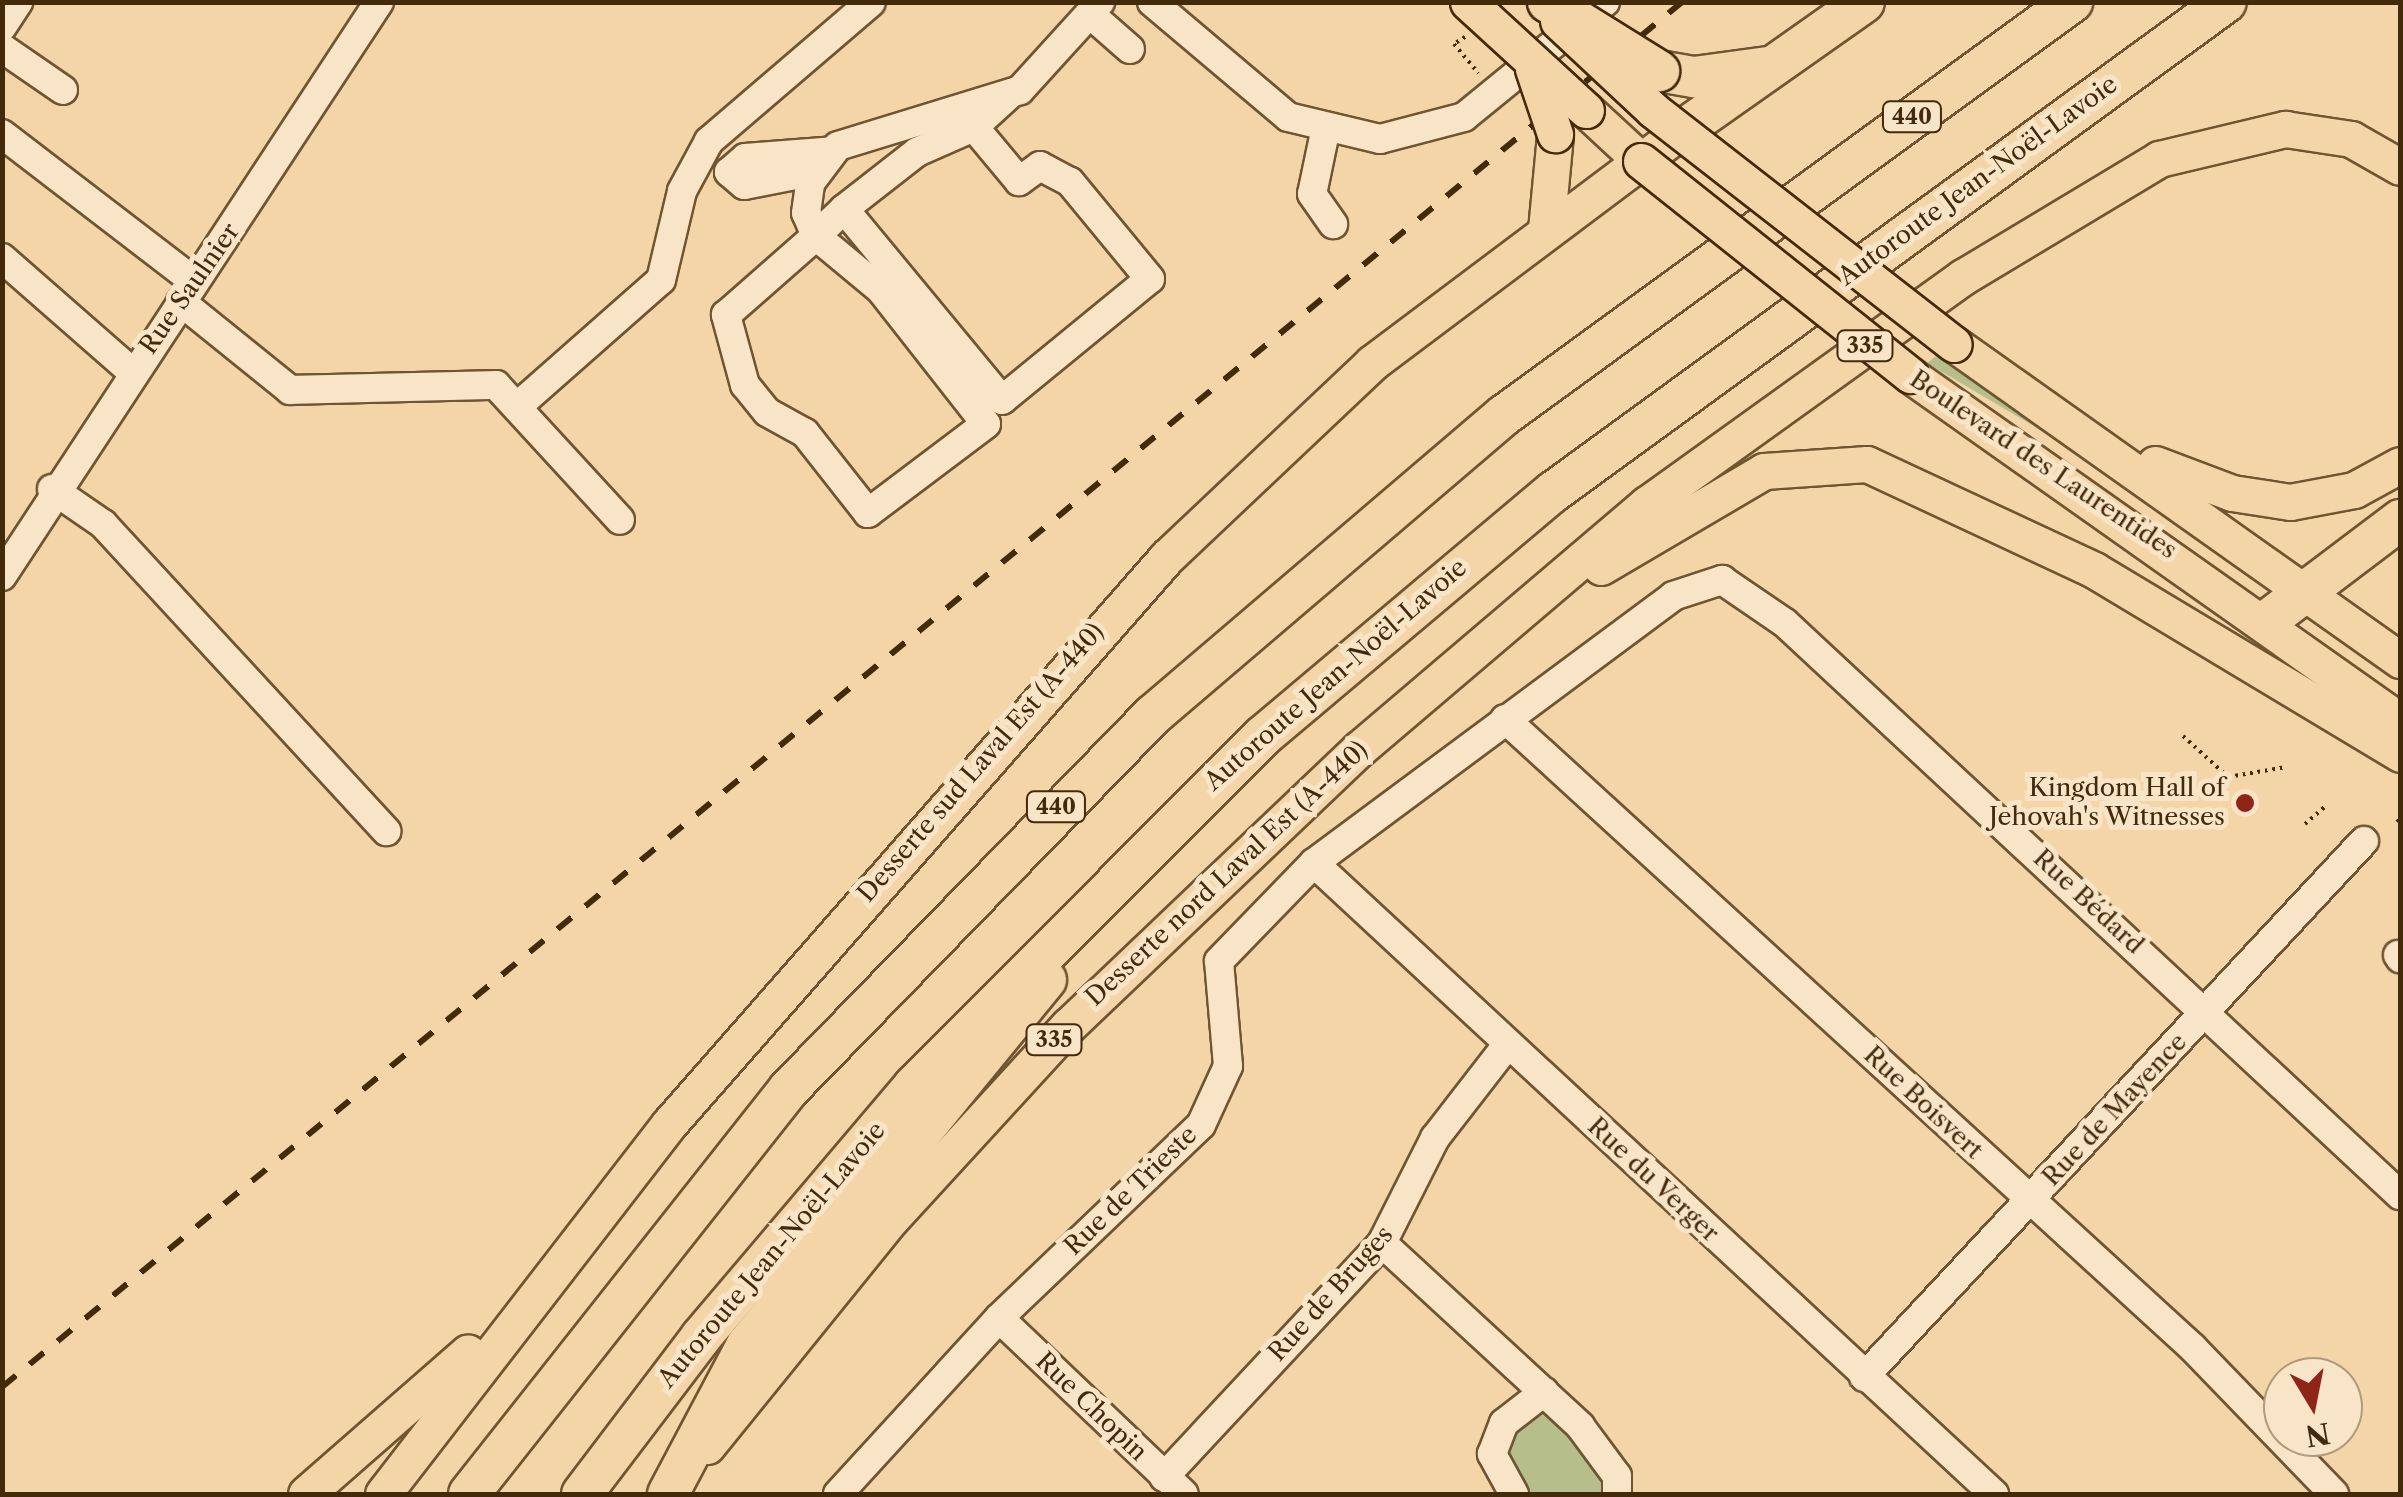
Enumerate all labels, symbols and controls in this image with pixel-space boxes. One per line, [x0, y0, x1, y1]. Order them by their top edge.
street label: Autoroute Jean-Noël-Lavoie [1833, 70, 2123, 292]
road number: 440 [1880, 100, 1944, 134]
street label: Rue Saulnier [134, 218, 246, 360]
road number: 335 [1835, 329, 1895, 363]
street label: Boulevard des Laurentides [1904, 364, 2182, 566]
street label: Autoroute Jean-Noël-Lavoie [1199, 553, 1473, 797]
street label: Desserte sud Laval Est (A-440) [852, 617, 1110, 909]
street label: Desserte nord Laval Est (A-440) [1080, 735, 1374, 1013]
place label: Kingdom Hall of Jehovah's Witnesses [1988, 774, 2225, 833]
road number: 440 [1024, 790, 1088, 824]
marker: Kingdom Hall of Jehovah's Witnesses [2234, 792, 2256, 814]
street label: Rue Bédard [2027, 843, 2149, 961]
road number: 335 [1024, 1023, 1084, 1057]
street label: Rue de Mayence [2037, 1027, 2193, 1193]
street label: Rue Boisvert [1857, 1040, 1989, 1166]
street label: Rue du Verger [1581, 1111, 1725, 1249]
street label: Autoroute Jean-Noël-Lavoie [652, 1116, 892, 1394]
street label: Rue de Trieste [1058, 1120, 1204, 1262]
street label: Rue de Bruges [1262, 1220, 1400, 1368]
street label: Rue Chopin [1029, 1346, 1153, 1468]
north arrow [2263, 1357, 2363, 1457]
text: N [2303, 1416, 2333, 1453]

